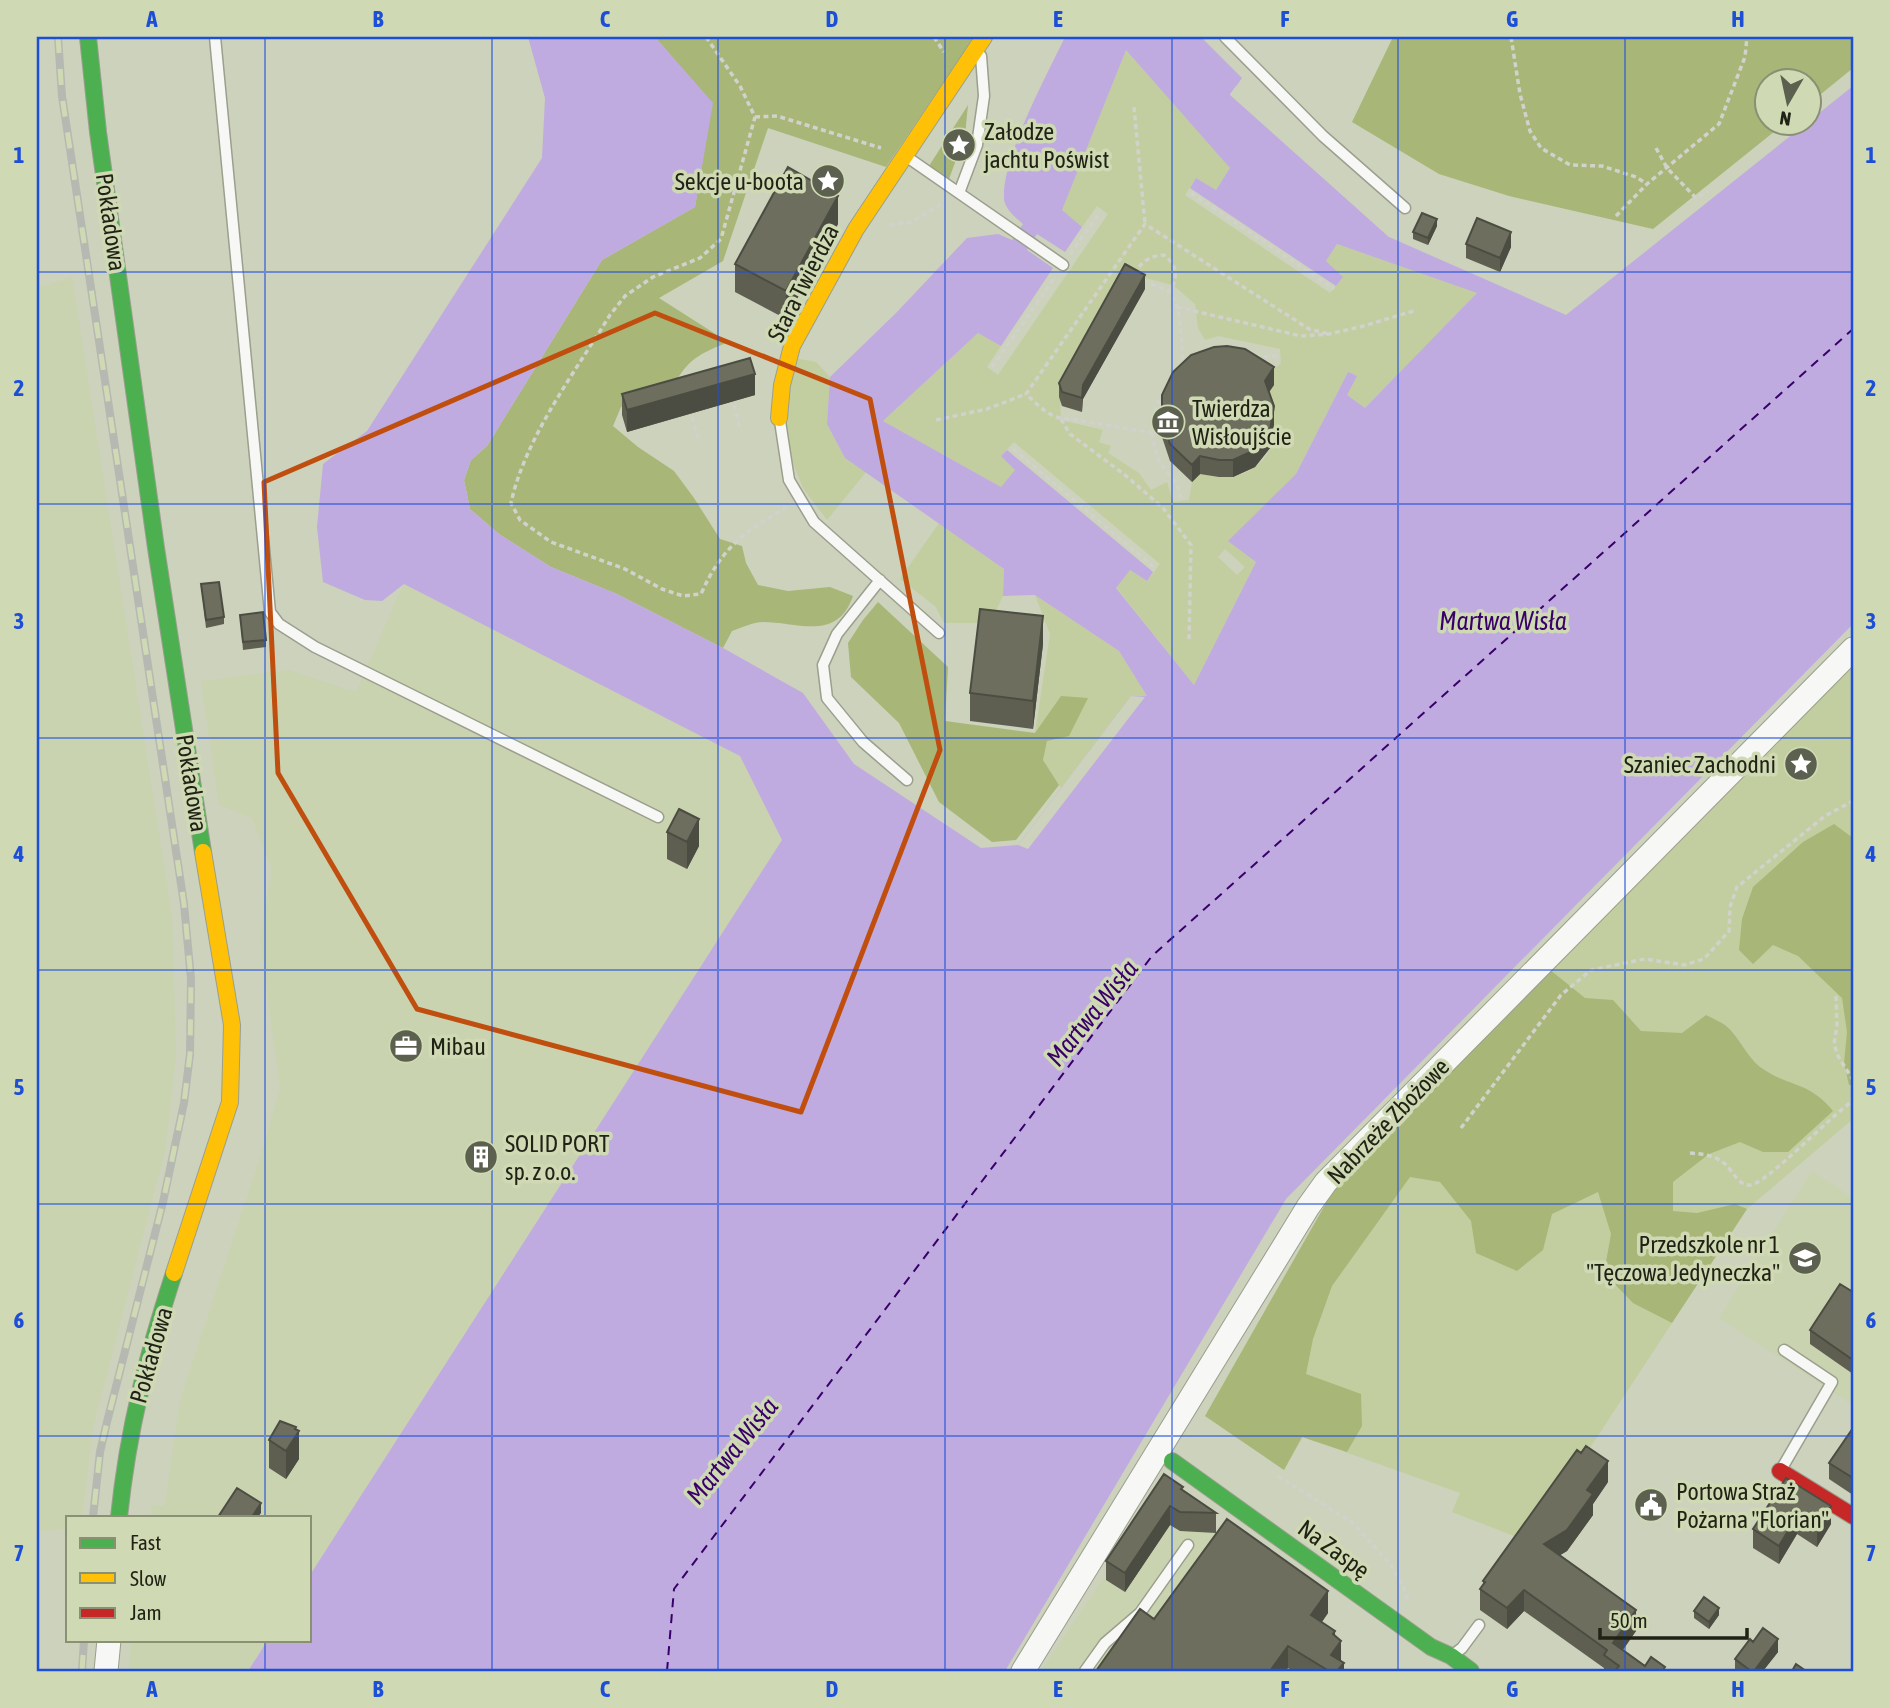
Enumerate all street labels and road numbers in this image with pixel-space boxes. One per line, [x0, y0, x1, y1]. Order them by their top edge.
street label: Pokładowa [91, 171, 131, 273]
street label: Stara Twierdza [762, 220, 844, 346]
street label: Pokładowa [171, 732, 213, 834]
street label: Nabrzeże Zbożowe [1322, 1053, 1454, 1189]
street label: Pokładowa [124, 1304, 178, 1406]
street label: Na Zaspę [1293, 1514, 1375, 1584]

